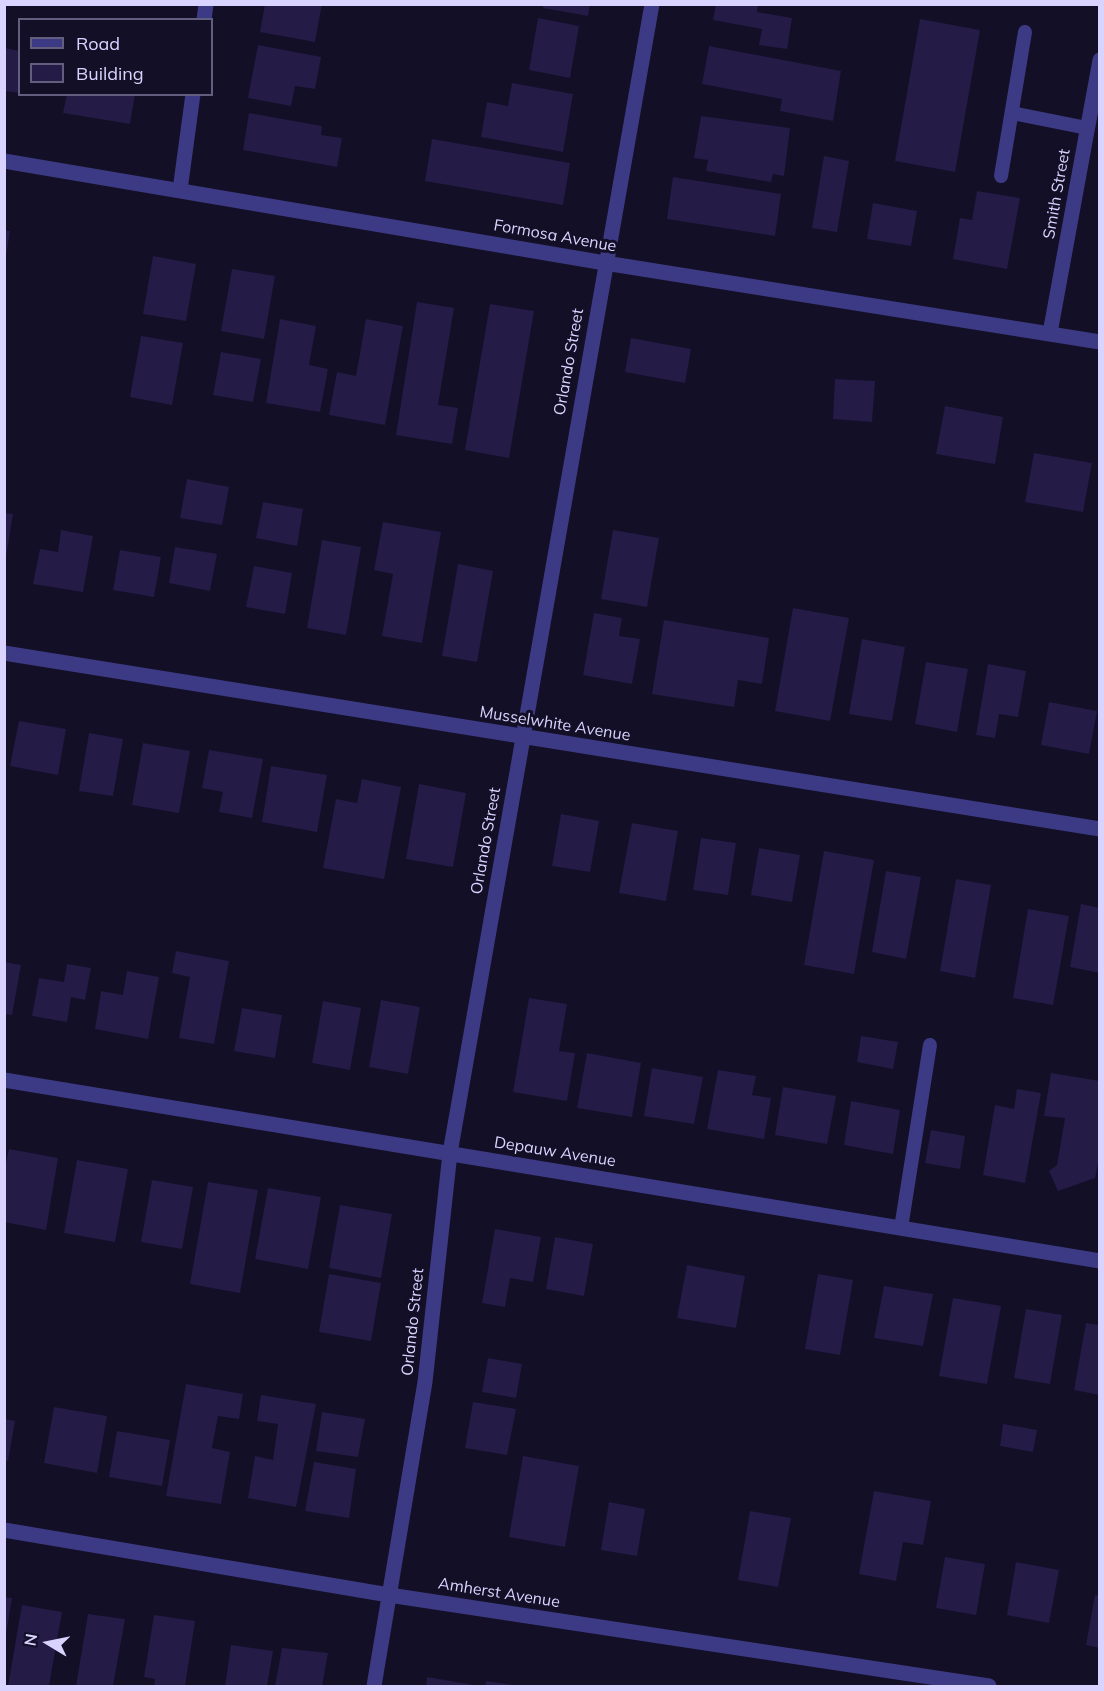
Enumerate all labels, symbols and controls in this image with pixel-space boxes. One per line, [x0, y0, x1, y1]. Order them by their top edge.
legend [18, 18, 213, 96]
text: Road [76, 32, 120, 55]
text: Building [76, 62, 144, 85]
street label: Smith Street [1040, 147, 1074, 241]
street label: Formosa Avenue [492, 216, 618, 256]
street label: Orlando Street [550, 307, 588, 417]
street label: Musselwhite Avenue [478, 703, 632, 745]
street label: Orlando Street [467, 786, 505, 896]
street label: Depauw Avenue [493, 1133, 617, 1171]
street label: Orlando Street [398, 1267, 428, 1377]
street label: Amherst Avenue [437, 1574, 561, 1612]
north arrow [18, 1613, 78, 1673]
text: N [19, 1632, 41, 1648]

